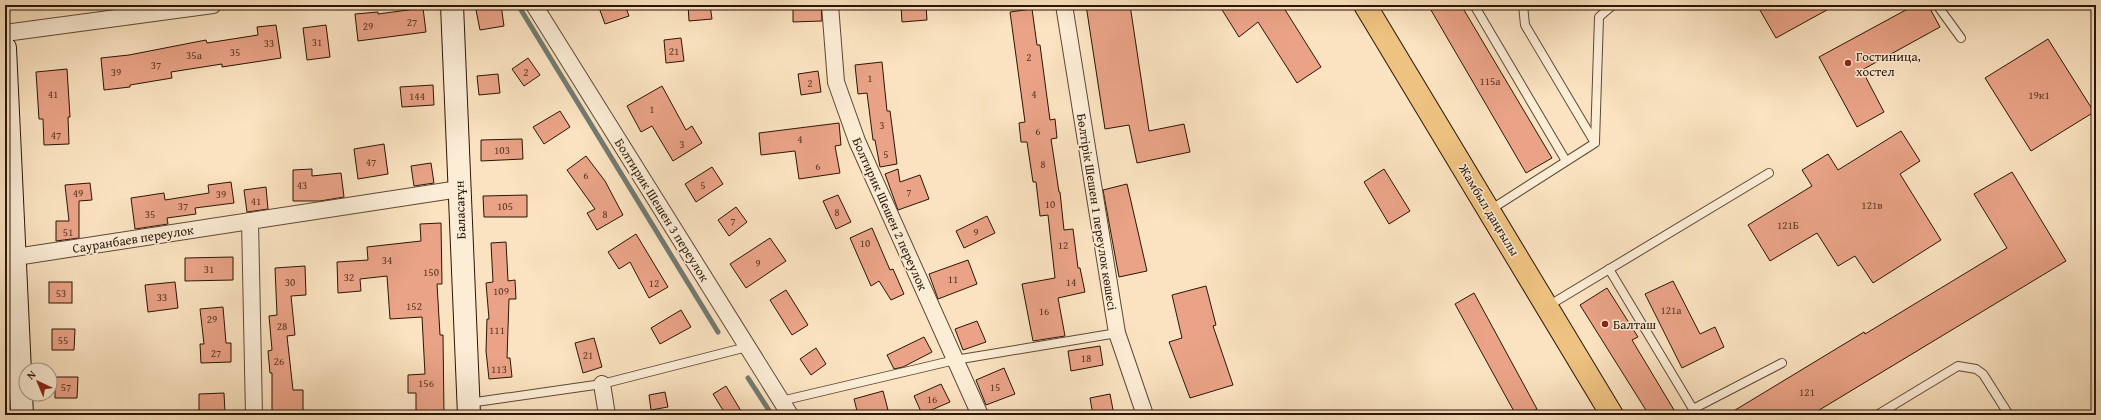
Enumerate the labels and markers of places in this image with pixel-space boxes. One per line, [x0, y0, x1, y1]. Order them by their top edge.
place label: Гостиница, хостел [1856, 47, 1921, 81]
marker: Гостиница, хостел [1843, 58, 1853, 68]
place label: Балташ [1613, 315, 1656, 334]
marker: Балташ [1600, 319, 1610, 329]

